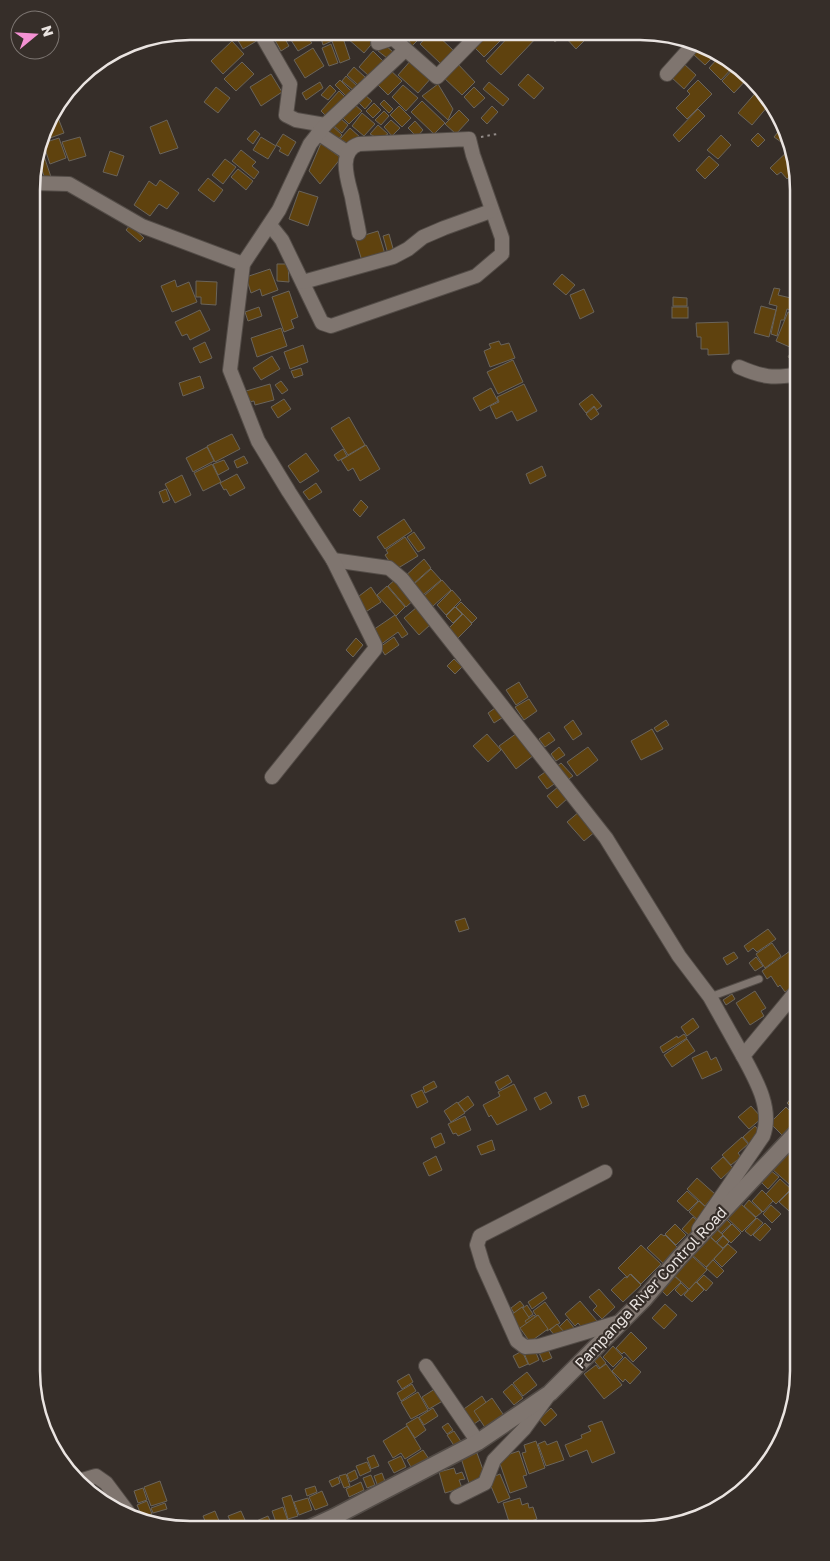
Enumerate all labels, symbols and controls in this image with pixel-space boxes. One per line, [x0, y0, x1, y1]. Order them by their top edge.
north arrow [10, 10, 60, 60]
text: N [38, 23, 58, 39]
street label: Pampanga River Control Road [570, 1203, 730, 1372]

